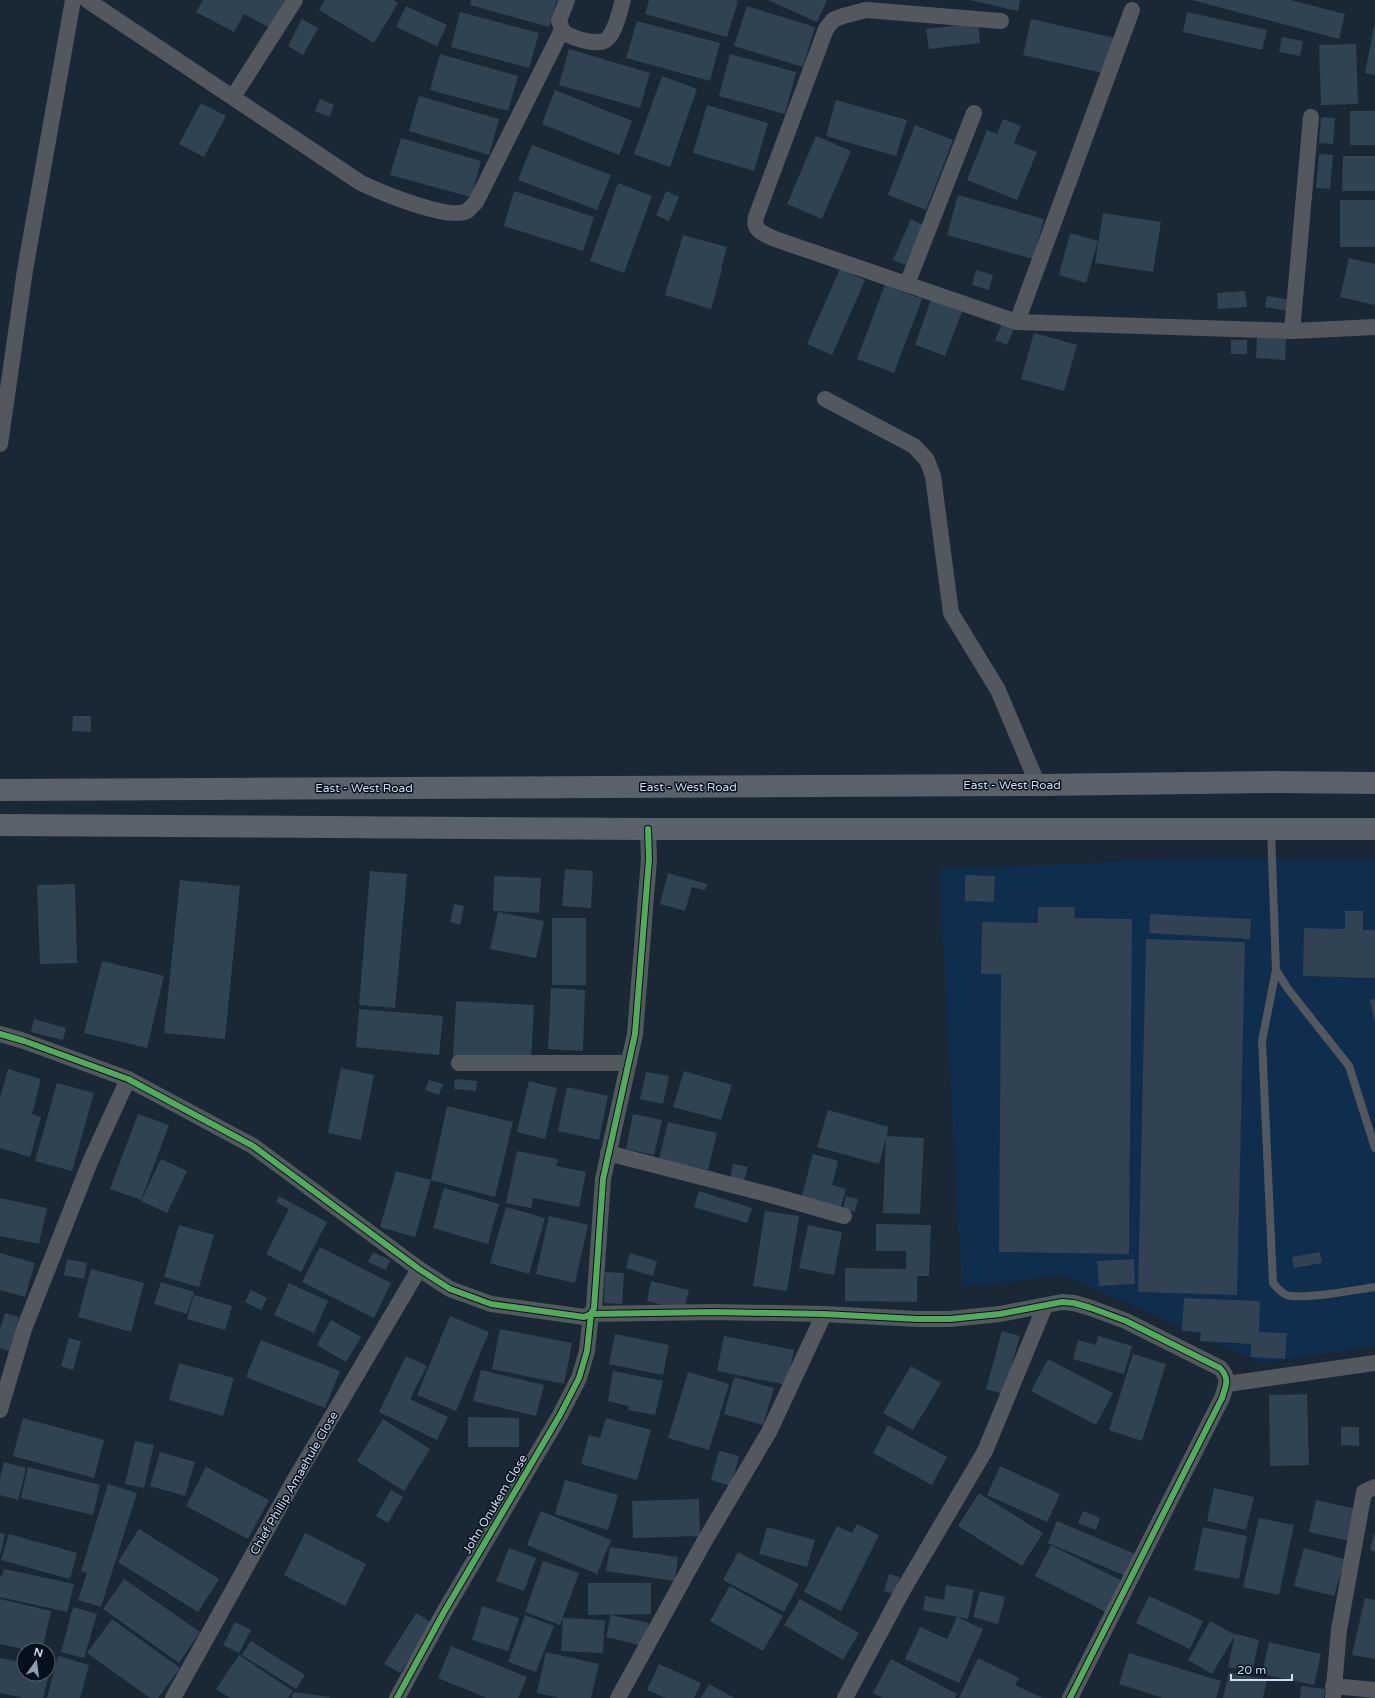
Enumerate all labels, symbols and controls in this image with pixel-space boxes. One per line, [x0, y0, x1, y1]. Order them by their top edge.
street label: East - West Road [963, 778, 1061, 792]
street label: East - West Road [639, 780, 737, 794]
street label: East - West Road [315, 781, 413, 795]
street label: Chief Phillip Amaehule Close [247, 1409, 341, 1557]
street label: John Onukem Close [460, 1452, 530, 1556]
north arrow [16, 1642, 56, 1682]
text: N [32, 1645, 44, 1660]
scale bar [1231, 1656, 1292, 1682]
text: 20 m [1237, 1663, 1266, 1677]

